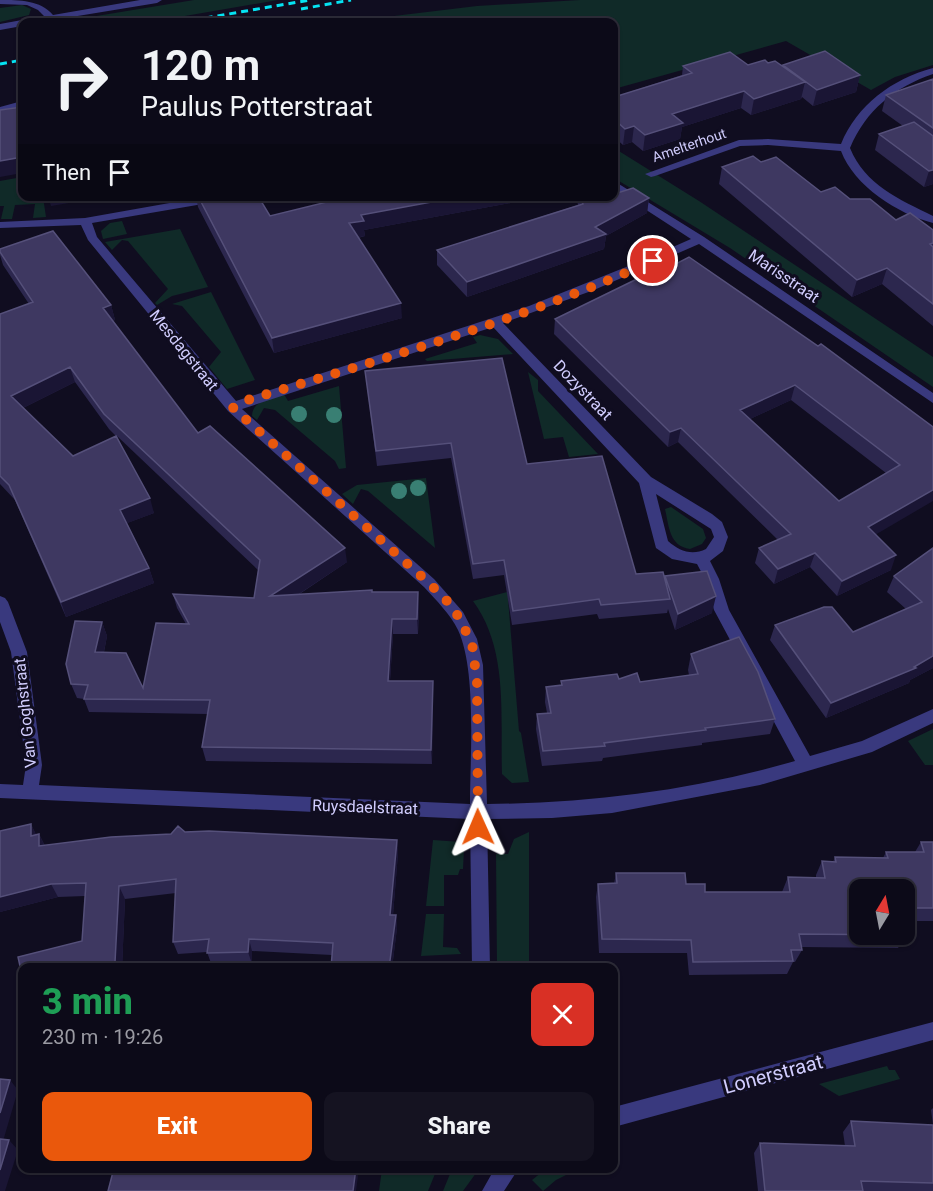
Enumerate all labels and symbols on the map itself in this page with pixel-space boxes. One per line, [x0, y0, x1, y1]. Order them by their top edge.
street label: Amelterhout [650, 125, 728, 165]
pin [627, 235, 678, 286]
street label: Marisstraat [745, 245, 823, 307]
street label: Mesdagstraat [146, 306, 222, 394]
street label: Dozystraat [550, 356, 616, 424]
street label: Van Goghstraat [10, 657, 40, 769]
position arrow [446, 795, 510, 859]
street label: Ruysdaelstraat [312, 796, 418, 818]
north arrow [849, 879, 915, 945]
street label: Lonerstraat [721, 1049, 825, 1099]

